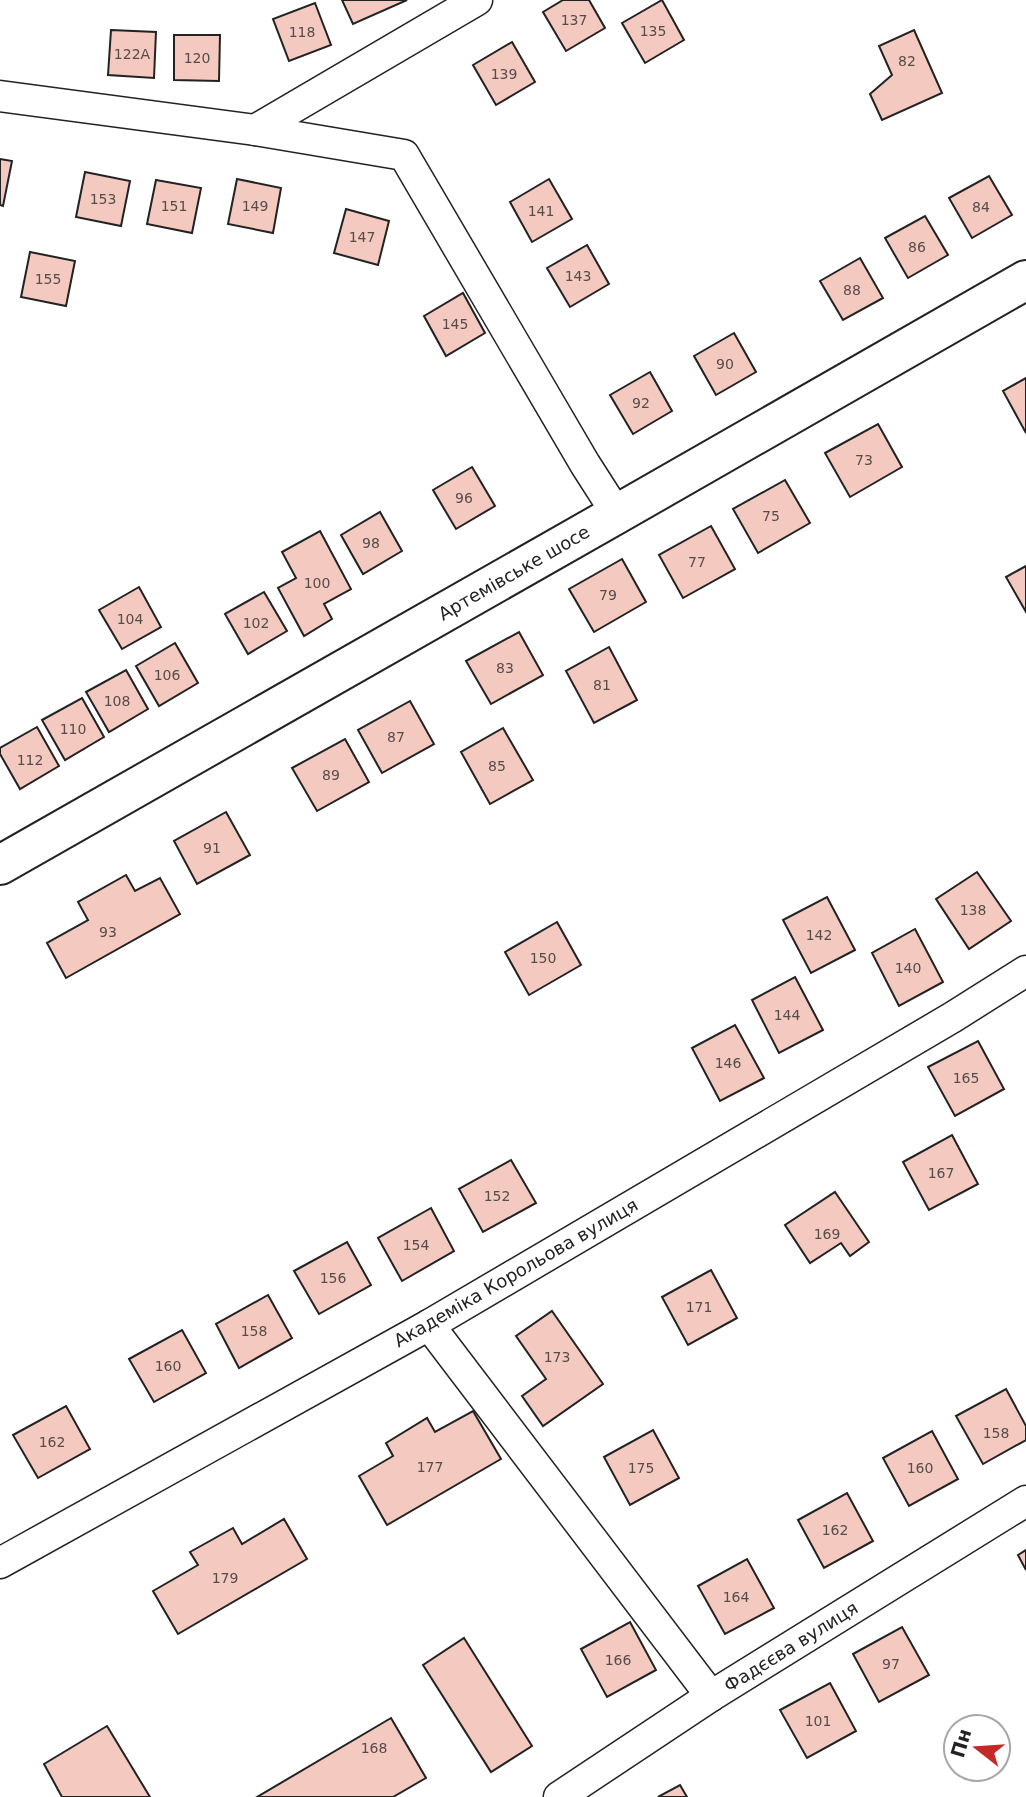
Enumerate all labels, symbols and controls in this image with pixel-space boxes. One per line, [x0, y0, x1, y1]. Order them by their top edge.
house number: 137 [561, 12, 587, 28]
house number: 135 [640, 23, 666, 39]
house number: 118 [289, 24, 315, 40]
house number: 122А [114, 46, 151, 62]
house number: 120 [184, 50, 210, 66]
house number: 82 [898, 53, 916, 69]
house number: 139 [491, 66, 517, 82]
house number: 153 [90, 191, 116, 207]
house number: 151 [161, 198, 187, 214]
house number: 149 [242, 198, 268, 214]
house number: 84 [972, 199, 990, 215]
house number: 141 [528, 203, 554, 219]
house number: 147 [349, 229, 375, 245]
house number: 86 [908, 239, 926, 255]
house number: 143 [565, 268, 591, 284]
house number: 155 [35, 271, 61, 287]
house number: 88 [843, 282, 861, 298]
house number: 145 [442, 316, 468, 332]
house number: 90 [716, 356, 734, 372]
house number: 92 [632, 395, 650, 411]
house number: 73 [855, 452, 873, 468]
house number: 96 [455, 490, 473, 506]
house number: 75 [762, 508, 780, 524]
street label: Артемівське шосе [434, 521, 593, 624]
house number: 98 [362, 535, 380, 551]
house number: 77 [688, 554, 706, 570]
house number: 100 [304, 575, 330, 591]
house number: 79 [599, 587, 617, 603]
house number: 104 [117, 611, 143, 627]
house number: 102 [243, 615, 269, 631]
house number: 83 [496, 660, 514, 676]
house number: 106 [154, 667, 180, 683]
house number: 81 [593, 677, 611, 693]
house number: 108 [104, 693, 130, 709]
house number: 110 [60, 721, 86, 737]
house number: 87 [387, 729, 405, 745]
house number: 112 [17, 752, 43, 768]
house number: 85 [488, 758, 506, 774]
house number: 89 [322, 767, 340, 783]
house number: 91 [203, 840, 221, 856]
house number: 138 [960, 902, 986, 918]
house number: 93 [99, 924, 117, 940]
house number: 142 [806, 927, 832, 943]
house number: 150 [530, 950, 556, 966]
house number: 140 [895, 960, 921, 976]
house number: 144 [774, 1007, 800, 1023]
house number: 146 [715, 1055, 741, 1071]
house number: 165 [953, 1070, 979, 1086]
house number: 167 [928, 1165, 954, 1181]
house number: 152 [484, 1188, 510, 1204]
street label: Академіка Корольова вулиця [390, 1194, 641, 1351]
house number: 169 [814, 1226, 840, 1242]
house number: 154 [403, 1237, 429, 1253]
house number: 156 [320, 1270, 346, 1286]
house number: 171 [686, 1299, 712, 1315]
house number: 158 [241, 1323, 267, 1339]
house number: 173 [544, 1349, 570, 1365]
house number: 160 [155, 1358, 181, 1374]
house number: 158 [983, 1425, 1009, 1441]
house number: 162 [39, 1434, 65, 1450]
house number: 177 [417, 1459, 443, 1475]
house number: 175 [628, 1460, 654, 1476]
house number: 160 [907, 1460, 933, 1476]
house number: 162 [822, 1522, 848, 1538]
house number: 179 [212, 1570, 238, 1586]
house number: 164 [723, 1589, 749, 1605]
street label: Фадєєва вулиця [720, 1597, 861, 1696]
house number: 166 [605, 1652, 631, 1668]
house number: 97 [882, 1656, 900, 1672]
house number: 101 [805, 1713, 831, 1729]
north arrow [942, 1713, 1012, 1783]
text: Пн [946, 1726, 976, 1760]
house number: 168 [361, 1740, 387, 1756]

